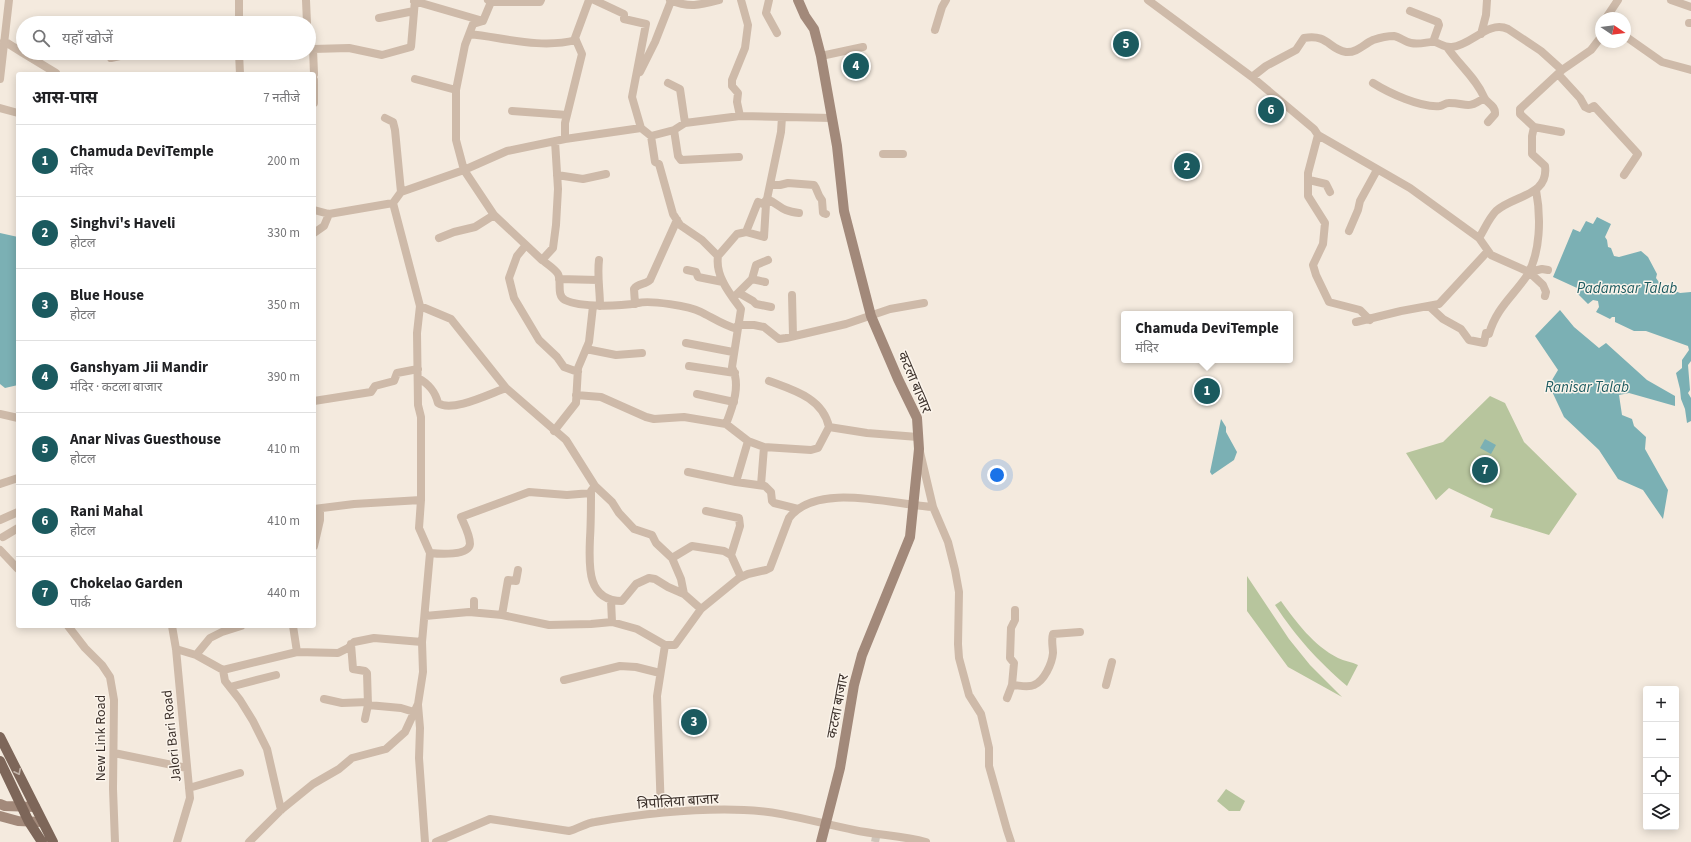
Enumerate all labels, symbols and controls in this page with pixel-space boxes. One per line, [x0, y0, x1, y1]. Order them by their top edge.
north arrow [1595, 12, 1631, 48]
search box [16, 16, 316, 60]
icon: search [30, 27, 52, 49]
text: यहाँ खोजें [62, 28, 113, 49]
pin: 5 [1113, 29, 1139, 59]
pin: 4 [843, 51, 869, 81]
text: आस-पास [32, 86, 98, 110]
text: 7 नतीजे [263, 89, 300, 107]
pin: 6 [1258, 95, 1284, 125]
text: Chamuda DeviTemple [70, 141, 214, 162]
pin: 2 [1174, 151, 1200, 181]
text: 1 [42, 152, 48, 170]
text: 200 m [267, 152, 300, 170]
text: मंदिर [70, 162, 93, 180]
text: Singhvi's Haveli [70, 213, 175, 234]
text: 2 [42, 224, 48, 242]
text: 330 m [267, 224, 300, 242]
text: होटल [70, 234, 96, 252]
water label: Padamsar Talab [1577, 278, 1677, 299]
text: Blue House [70, 285, 144, 306]
text: 3 [42, 296, 48, 314]
text: 350 m [267, 296, 300, 314]
text: होटल [70, 306, 96, 324]
popup [1121, 311, 1293, 363]
text: Chamuda DeviTemple [1135, 318, 1279, 339]
text: मंदिर [1135, 339, 1159, 357]
street label: कटला बाजार [892, 349, 936, 417]
text: Ganshyam Jii Mandir [70, 357, 208, 378]
text: 4 [42, 368, 48, 386]
text: 390 m [267, 368, 300, 386]
pin: 1 [1194, 376, 1220, 406]
water label: Ranisar Talab [1545, 377, 1629, 398]
text: मंदिर · कटला बाजार [70, 378, 162, 396]
text: Anar Nivas Guesthouse [70, 429, 221, 450]
text: 5 [42, 440, 48, 458]
text: 410 m [267, 440, 300, 458]
text: होटल [70, 450, 96, 468]
pin: 7 [1472, 455, 1498, 485]
your location [987, 465, 1007, 485]
text: Rani Mahal [70, 501, 143, 522]
text: 6 [42, 512, 48, 530]
text: 410 m [267, 512, 300, 530]
text: होटल [70, 522, 96, 540]
text: Chokelao Garden [70, 573, 183, 594]
text: 7 [42, 584, 48, 602]
text: 440 m [267, 584, 300, 602]
text: पार्क [70, 594, 91, 612]
street label: कटला बाजार [822, 672, 854, 740]
map controls [1643, 686, 1679, 830]
button: + [1643, 686, 1679, 722]
street label: Jalori Bari Road [157, 689, 187, 783]
street label: New Link Road [91, 695, 111, 781]
pin: 3 [681, 707, 707, 737]
button: − [1643, 722, 1679, 758]
button: locate [1643, 758, 1679, 794]
one-way arrow [13, 767, 21, 775]
street label: त्रिपोलिया बाजार [636, 789, 720, 815]
button: layers [1643, 794, 1679, 830]

